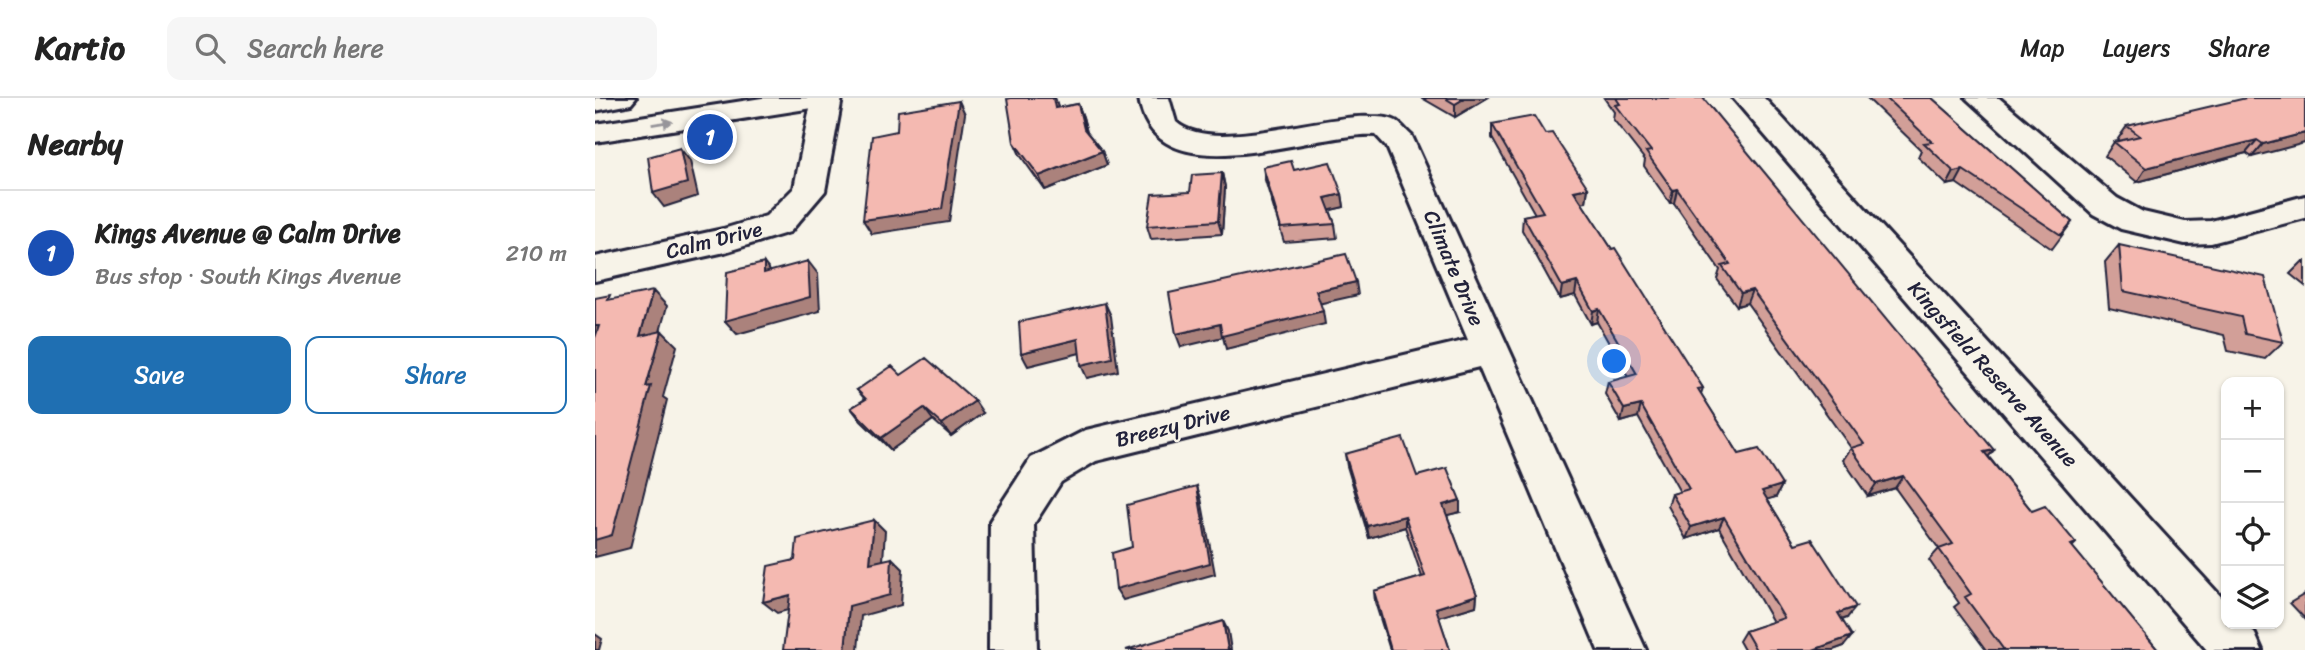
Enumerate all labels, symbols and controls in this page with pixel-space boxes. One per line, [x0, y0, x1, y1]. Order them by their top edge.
search box [167, 17, 657, 80]
text: Kartio [35, 19, 125, 77]
text: Search here [247, 25, 384, 71]
text: Map [2020, 27, 2065, 69]
text: Layers [2103, 27, 2170, 69]
text: Share [2208, 27, 2270, 69]
icon: search [191, 29, 229, 67]
pin: 1 [687, 111, 733, 163]
text: Nearby [28, 117, 123, 171]
one-way arrow [652, 117, 674, 128]
street label: Climate Drive [1412, 204, 1496, 332]
text: Kings Avenue @ Calm Drive [95, 210, 400, 256]
street label: Calm Drive [662, 210, 766, 270]
text: 1 [46, 233, 56, 274]
text: 210 m [506, 233, 567, 274]
text: Bus stop · South Kings Avenue [95, 256, 401, 297]
street label: Kingsfield Reserve Avenue [1898, 271, 2088, 477]
button: Save [28, 336, 291, 414]
button: Share [305, 336, 567, 414]
your location [1597, 344, 1631, 378]
map controls [2221, 377, 2284, 629]
button: + [2221, 377, 2284, 440]
street label: Breezy Drive [1112, 393, 1235, 459]
button: − [2221, 440, 2284, 503]
button: locate [2221, 503, 2284, 566]
button: layers [2221, 566, 2284, 629]

